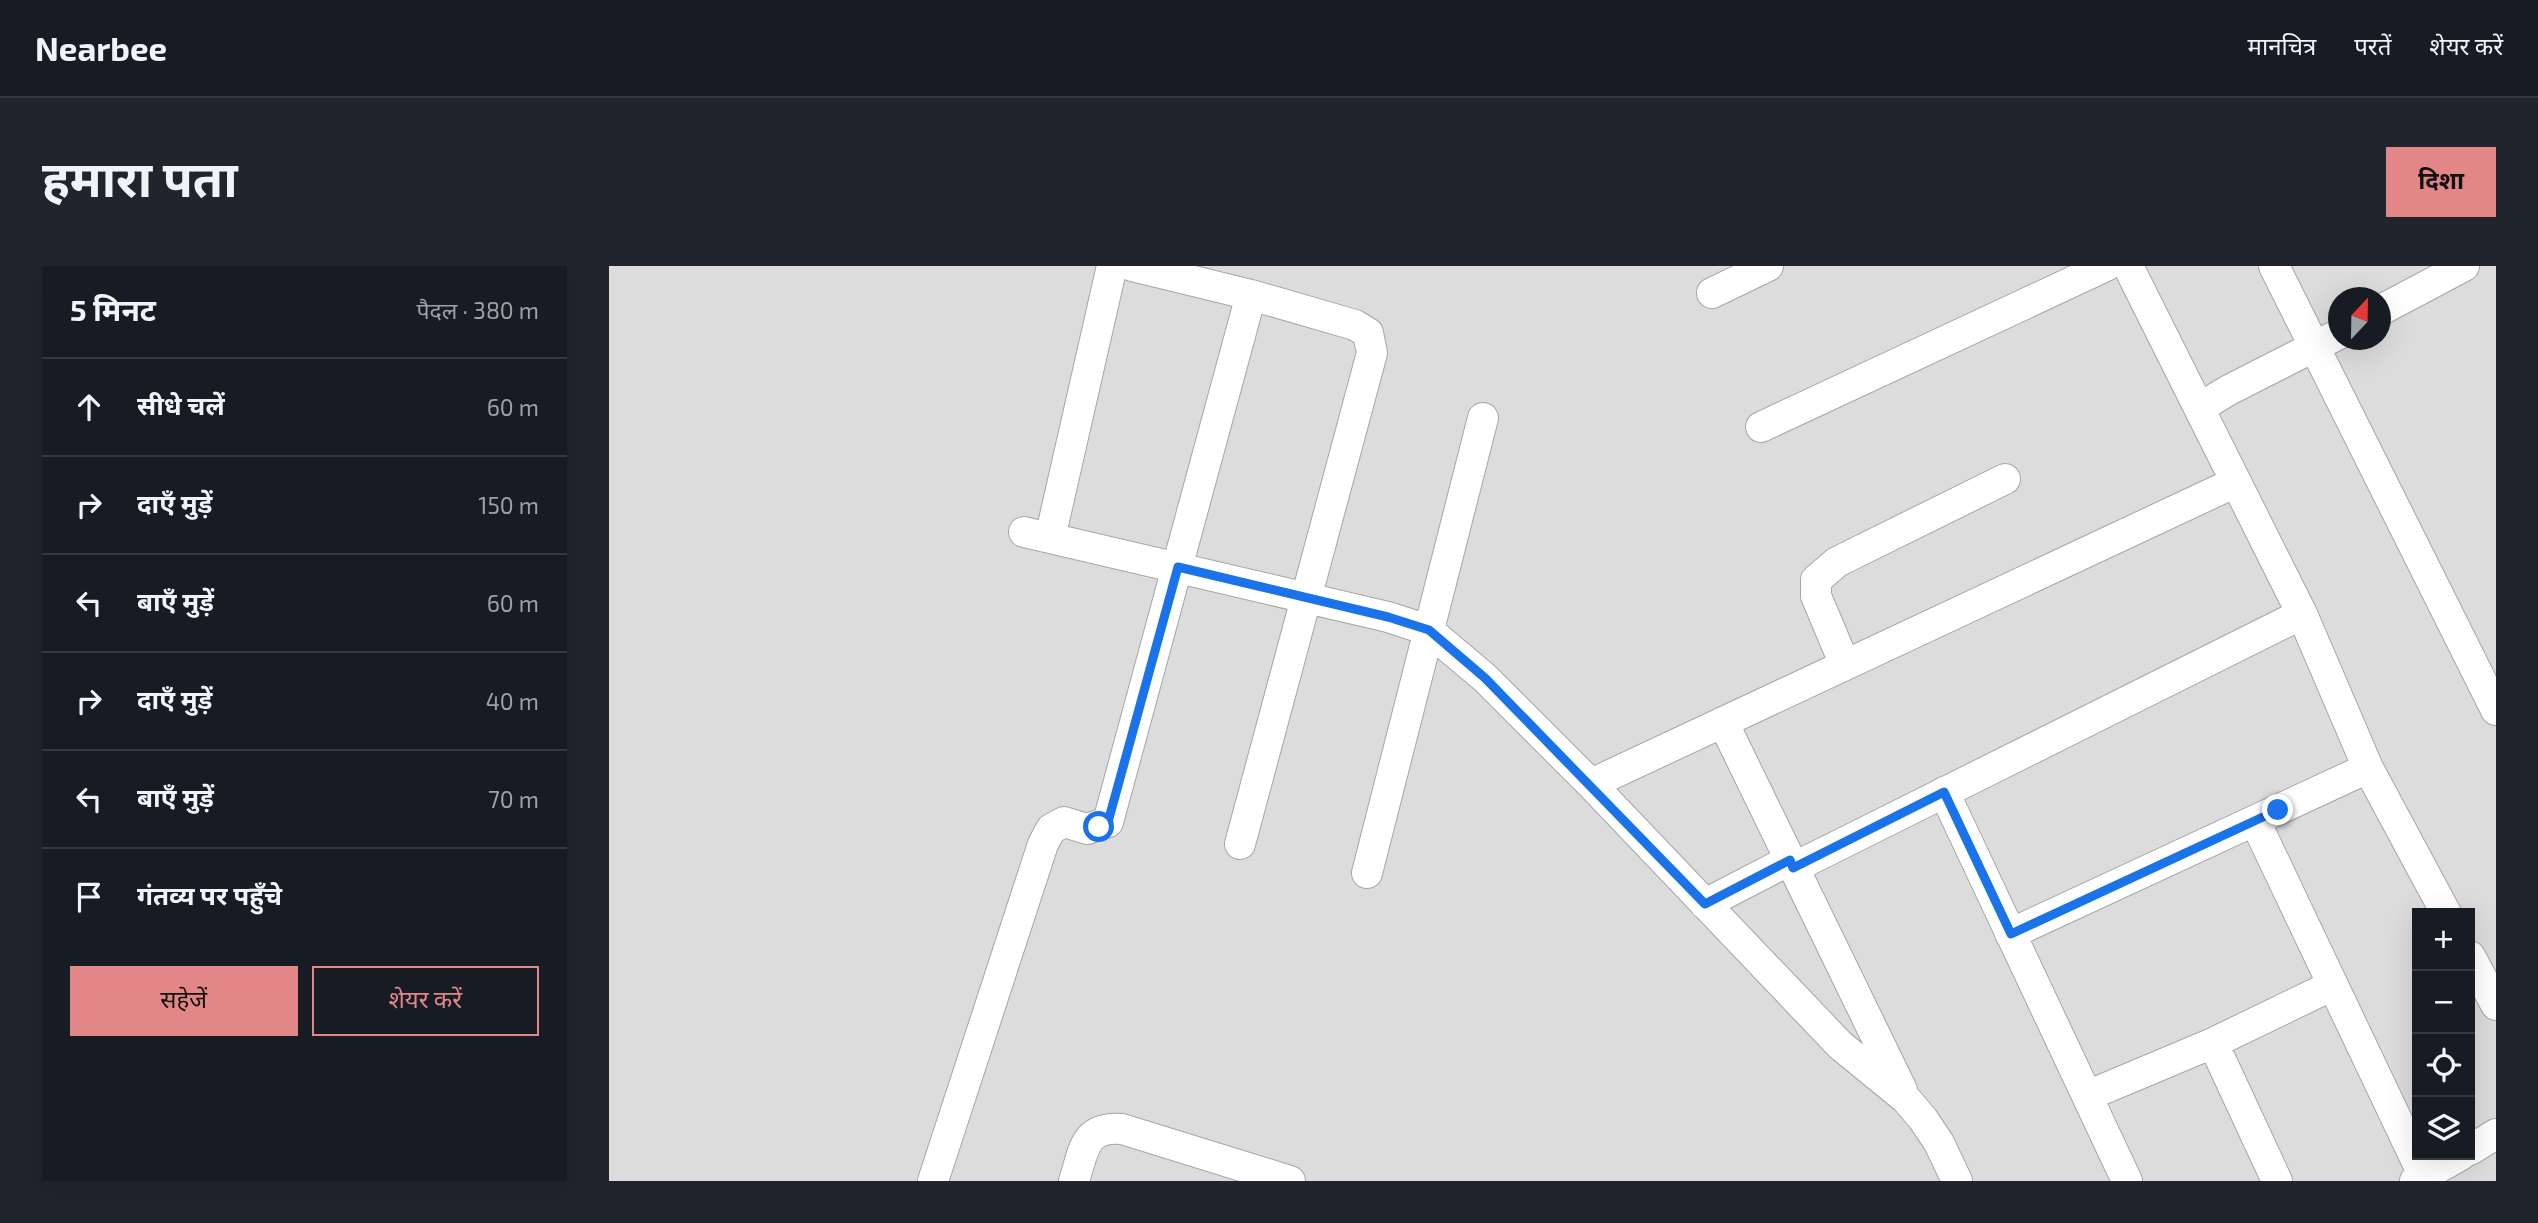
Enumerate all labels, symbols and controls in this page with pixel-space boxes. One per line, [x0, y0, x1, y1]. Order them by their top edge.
text: Nearbee [35, 28, 167, 68]
text: मानचित्र [2248, 31, 2316, 60]
text: परतें [2354, 31, 2391, 60]
text: शेयर करें [2429, 31, 2503, 60]
button: दिशा [2386, 147, 2496, 217]
text: हमारा पता [42, 148, 238, 207]
north arrow [2328, 287, 2391, 350]
text: 5 मिनट [70, 291, 156, 327]
text: पैदल · 380 m [417, 296, 539, 324]
icon: ahead [70, 388, 108, 426]
text: सीधे चलें [137, 389, 225, 420]
text: 60 m [487, 393, 539, 421]
icon: right [70, 486, 108, 524]
text: दाएँ मुड़ें [137, 487, 212, 518]
text: 150 m [478, 491, 539, 519]
icon: left [70, 584, 108, 622]
text: बाएँ मुड़ें [137, 585, 214, 616]
text: 60 m [487, 589, 539, 617]
icon: right [70, 682, 108, 720]
text: दाएँ मुड़ें [137, 683, 212, 714]
text: 40 m [486, 687, 539, 715]
icon: left [70, 780, 108, 818]
text: बाएँ मुड़ें [137, 781, 214, 812]
text: 70 m [488, 785, 539, 813]
route end [2262, 794, 2293, 825]
route start [1083, 811, 1114, 842]
icon: arrive [70, 878, 108, 916]
text: गंतव्य पर पहुँचे [137, 879, 282, 910]
map controls [2412, 908, 2475, 1160]
button: + [2412, 908, 2475, 971]
button: सहेजें [70, 966, 298, 1036]
button: शेयर करें [312, 966, 539, 1036]
button: − [2412, 971, 2475, 1034]
button: locate [2412, 1034, 2475, 1097]
button: layers [2412, 1097, 2475, 1160]

